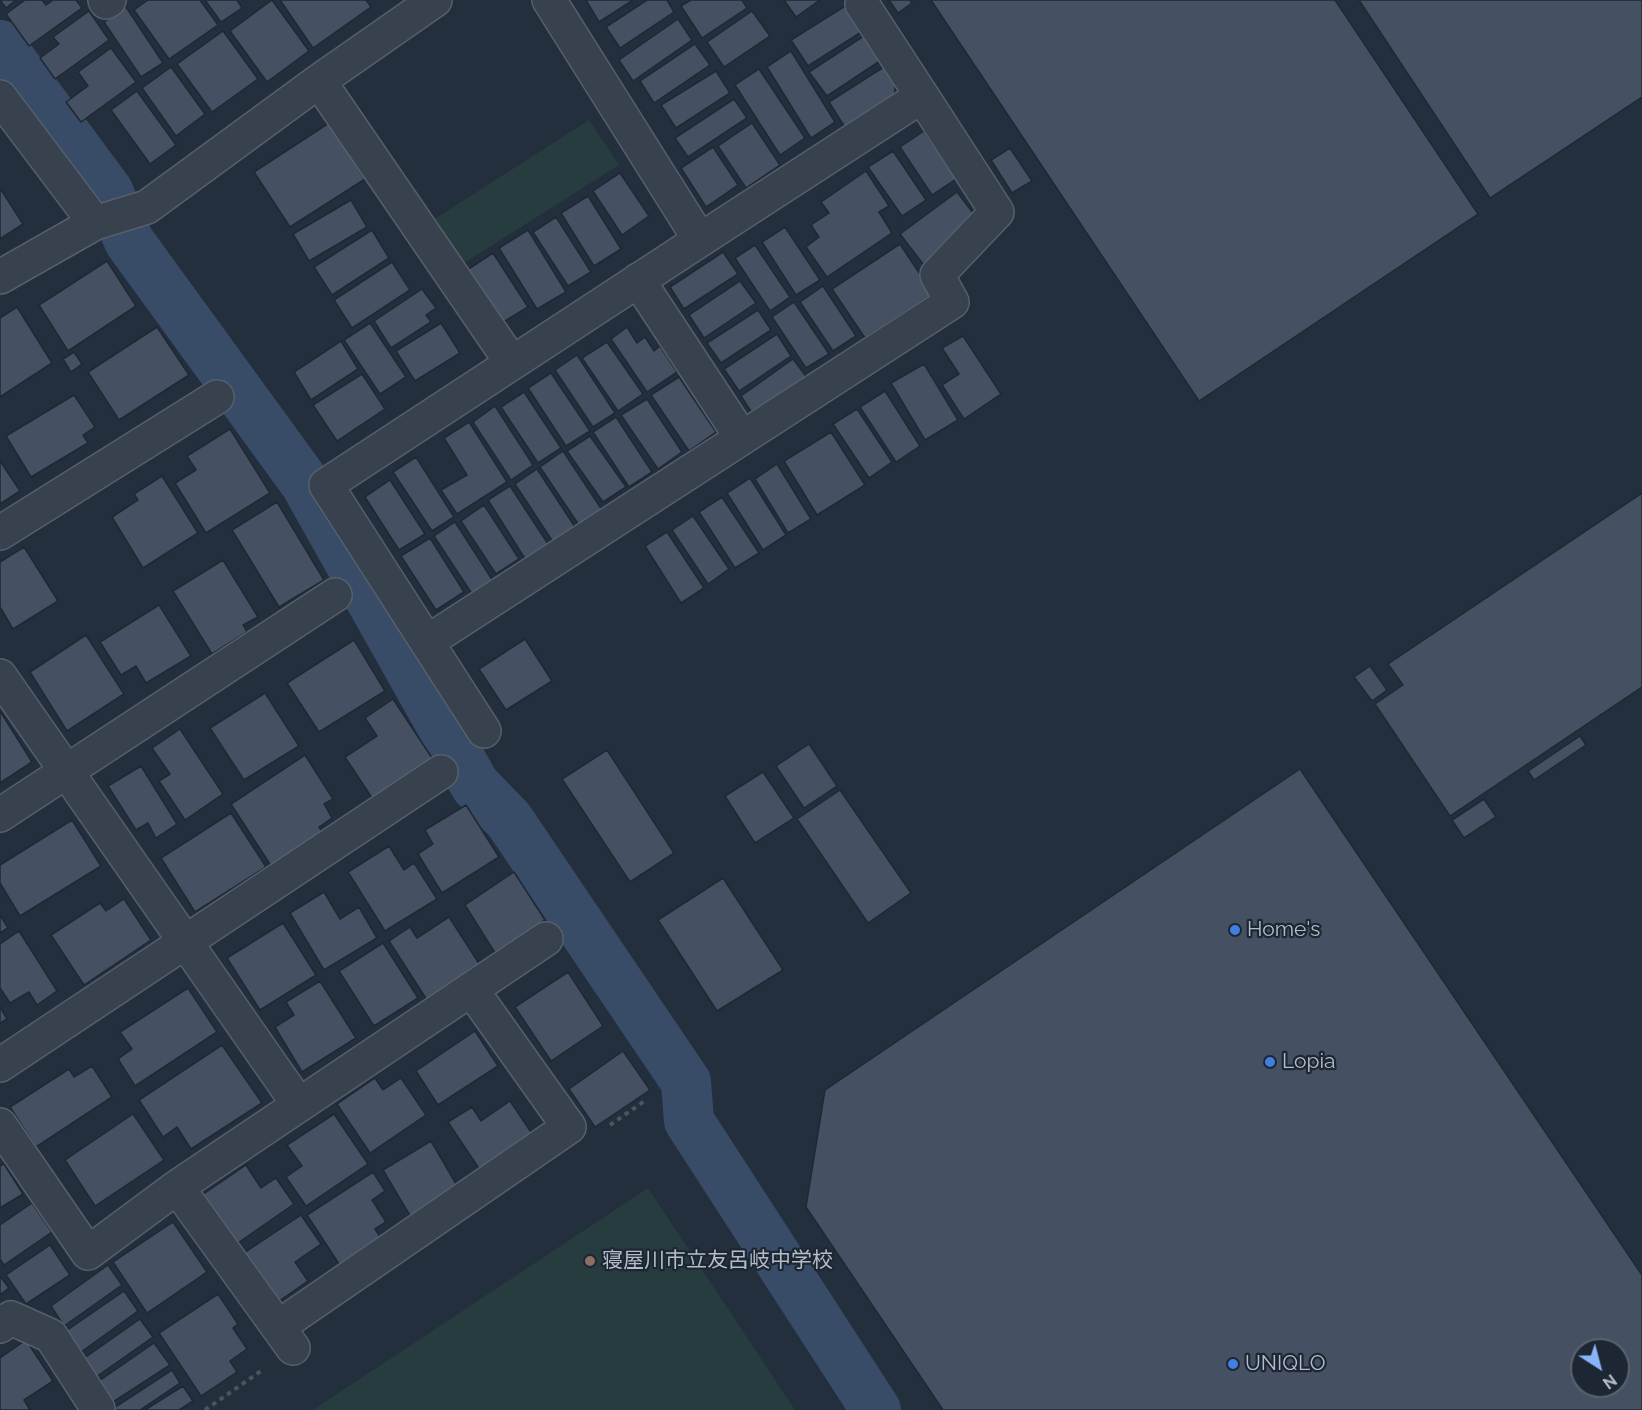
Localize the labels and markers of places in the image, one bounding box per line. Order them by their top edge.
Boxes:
place label: Home's [1247,917,1320,943]
marker: Home's [1228,923,1242,937]
place label: Lopia [1282,1049,1335,1075]
marker: Lopia [1263,1055,1277,1069]
place label: 寝屋川市立友呂岐中学校 [602,1248,833,1274]
marker: 寝屋川市立友呂岐中学校 [583,1254,597,1268]
place label: UNIQLO [1245,1351,1325,1377]
marker: UNIQLO [1226,1357,1240,1371]

